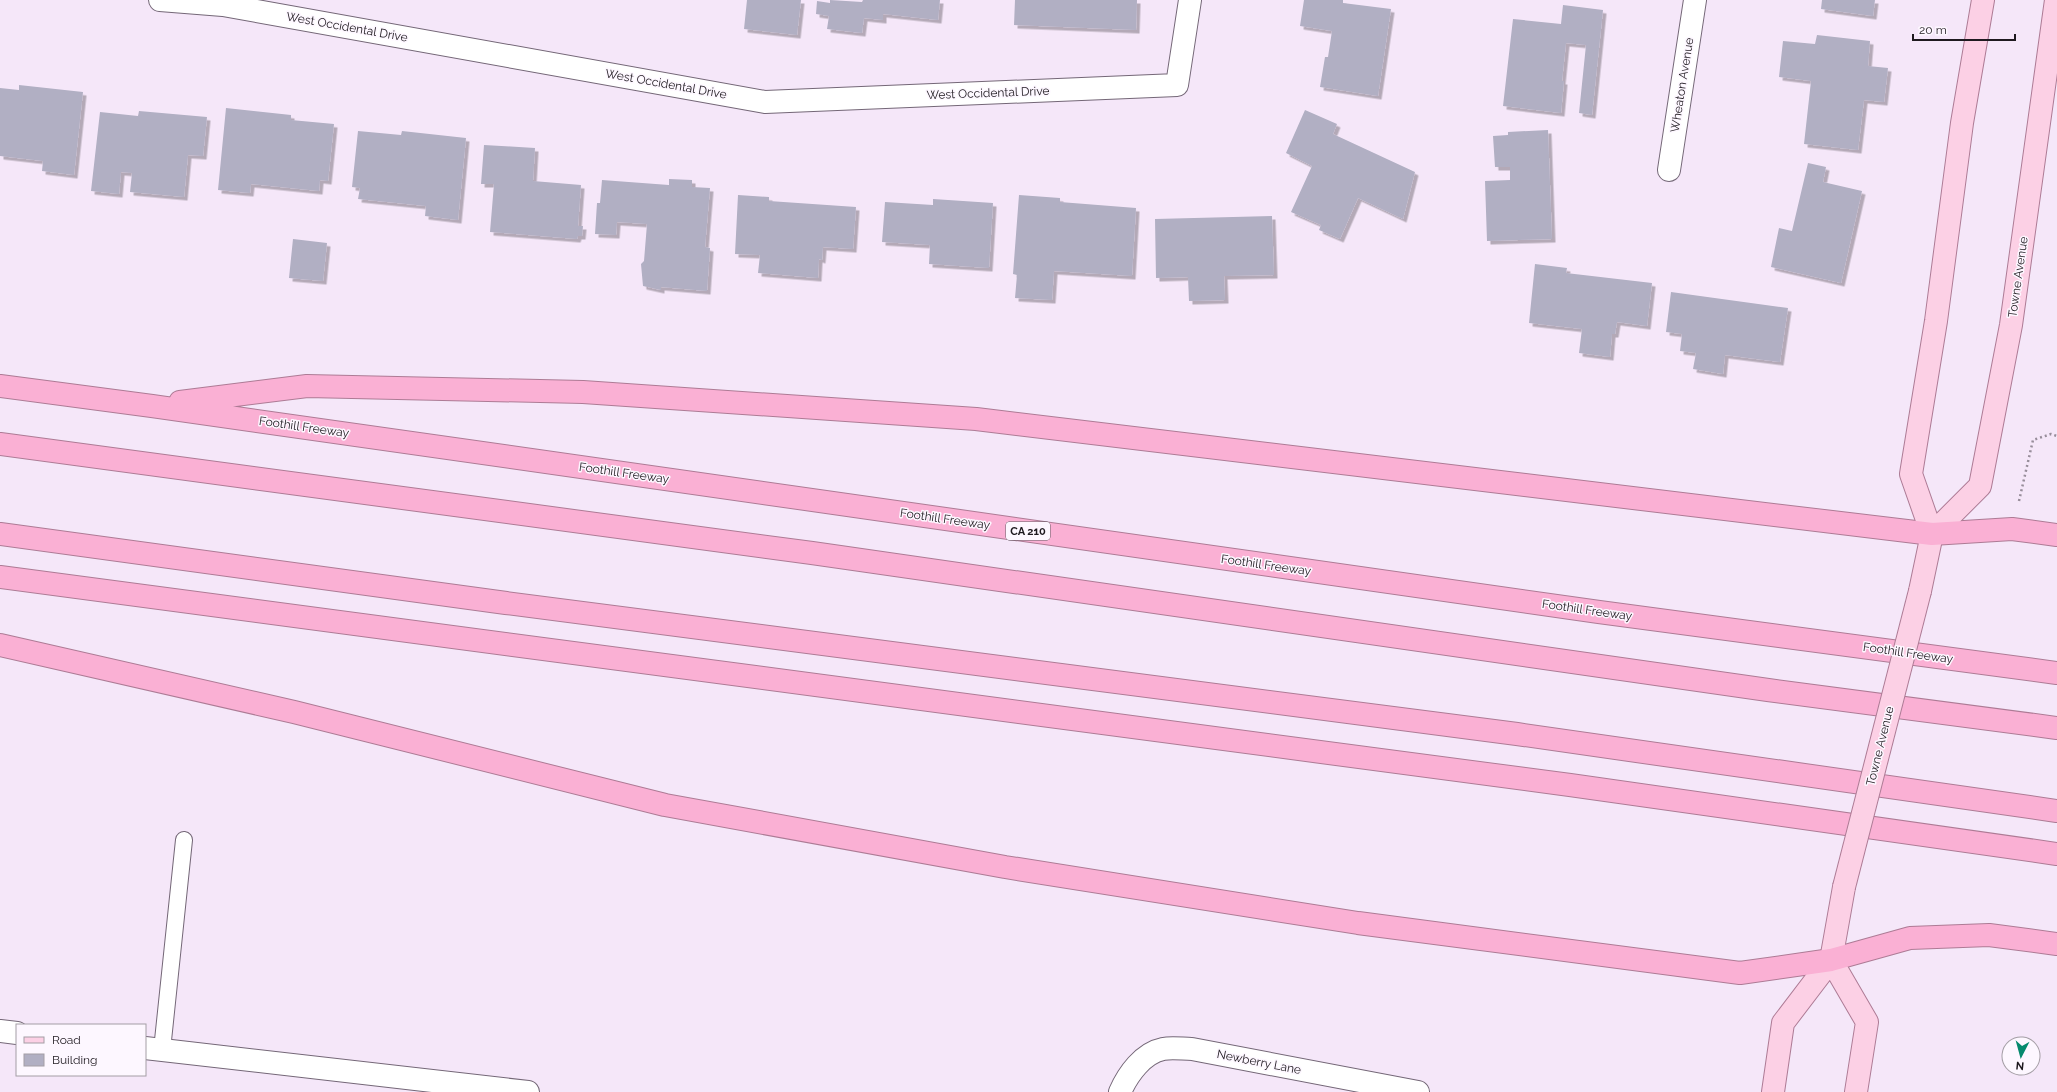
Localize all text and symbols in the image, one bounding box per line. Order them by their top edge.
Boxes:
street label: West Occidental Drive [285,9,409,45]
scale bar [1913,16,2015,42]
text: 20 m [1919,23,1947,37]
street label: Wheaton Avenue [1668,37,1696,133]
street label: West Occidental Drive [604,66,728,102]
street label: West Occidental Drive [926,84,1050,102]
street label: Towne Avenue [2005,236,2031,318]
street label: Foothill Freeway [258,414,350,440]
street label: Foothill Freeway [578,460,670,486]
street label: Foothill Freeway [899,506,991,532]
road number: CA 210 [1006,522,1050,540]
street label: Foothill Freeway [1220,552,1312,578]
street label: Foothill Freeway [1541,597,1633,623]
street label: Foothill Freeway [1862,640,1954,666]
street label: Towne Avenue [1863,705,1897,787]
legend [16,1024,146,1076]
text: Road [52,1033,81,1047]
north arrow [2001,1036,2041,1076]
street label: Newberry Lane [1216,1047,1302,1077]
text: Building [52,1053,98,1067]
text: N [2015,1059,2025,1072]

